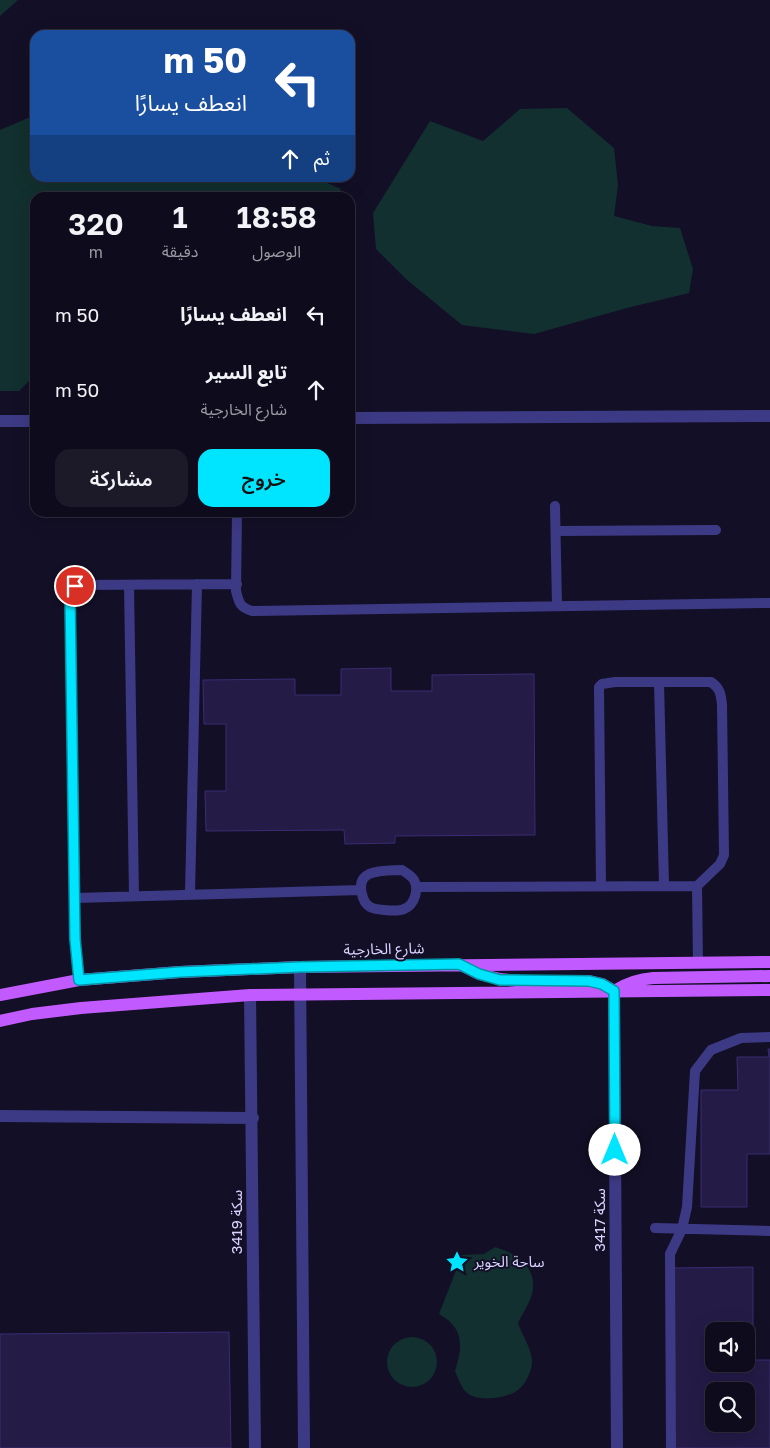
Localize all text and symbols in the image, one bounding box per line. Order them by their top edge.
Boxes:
text: 50 m [163,39,247,81]
icon: left [265,50,330,115]
text: انعطف يسارًا [135,89,247,116]
icon: ahead [276,145,304,173]
text: ثم [314,146,330,169]
text: 1 [173,199,188,235]
text: 18:58 [237,199,317,235]
text: 320 [68,206,124,242]
text: دقيقة [162,241,198,261]
text: الوصول [252,241,301,261]
text: m [89,242,103,262]
icon: left [302,301,330,329]
text: انعطف يسارًا [180,302,287,325]
text: 50 m [55,303,99,326]
text: تابع السير [206,360,287,383]
icon: ahead [302,376,330,404]
text: 50 m [55,378,99,401]
text: شارع الخارجية [201,399,287,419]
button: مشاركة [55,449,188,507]
button: خروج [198,449,330,507]
pin [54,565,96,607]
icon: arrive [61,572,89,600]
street label: شارع الخارجية [343,938,425,962]
position arrow [588,1123,640,1175]
street label: سكة 3417 [590,1188,608,1252]
street label: سكة 3419 [227,1189,245,1254]
place icon: ساحة الخوير [444,1249,470,1275]
place label: ساحة الخوير [473,1252,545,1271]
map controls [705,1322,755,1432]
button: sound [705,1322,755,1372]
button: search [705,1382,755,1432]

